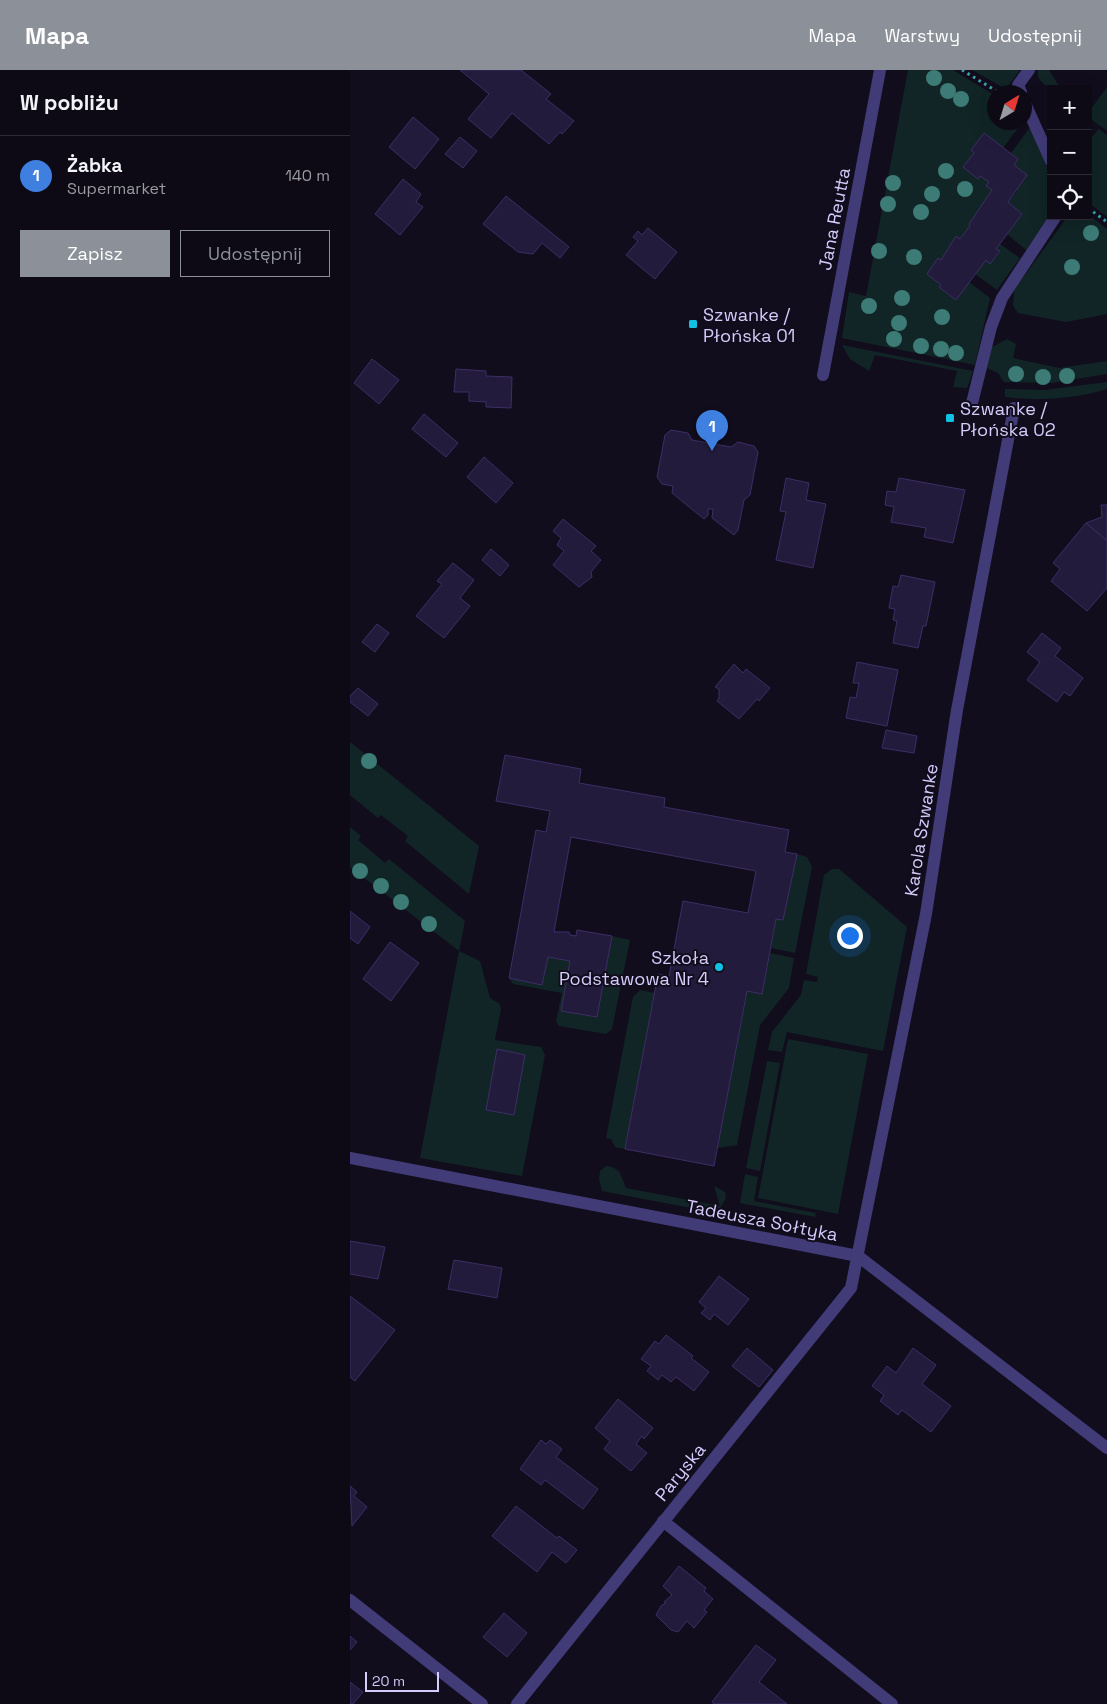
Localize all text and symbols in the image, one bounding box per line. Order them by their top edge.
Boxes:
text: Mapa [25,20,89,51]
text: Mapa [809,24,856,47]
text: Warstwy [884,24,960,47]
text: Udostępnij [988,24,1082,47]
north arrow [987,85,1032,130]
map controls [1047,85,1092,220]
button: + [1047,85,1092,130]
text: W pobliżu [20,89,119,116]
button: − [1047,130,1092,175]
text: Żabka [67,153,123,178]
text: 1 [32,165,40,186]
text: 140 m [285,165,330,186]
street label: Jana Reutta [813,166,855,272]
button: locate [1047,175,1092,220]
text: Supermarket [67,178,166,199]
button: Zapisz [20,230,170,277]
button: Udostępnij [180,230,330,277]
place label: Szwanke / Płońska 01 [703,303,795,347]
marker: Szwanke / Płońska 01 [687,318,699,330]
place label: Szwanke / Płońska 02 [960,397,1056,441]
pin: 1 [696,410,728,451]
marker: Szwanke / Płońska 02 [944,412,956,424]
street label: Karola Szwanke [899,762,943,898]
your location [837,923,863,949]
place label: Szkoła Podstawowa Nr 4 [559,946,709,990]
marker: Szkoła Podstawowa Nr 4 [713,961,725,973]
street label: Tadeusza Sołtyka [684,1194,840,1246]
street label: Paryska [650,1438,710,1506]
scale bar [365,1669,439,1692]
text: 20 m [372,1672,405,1690]

